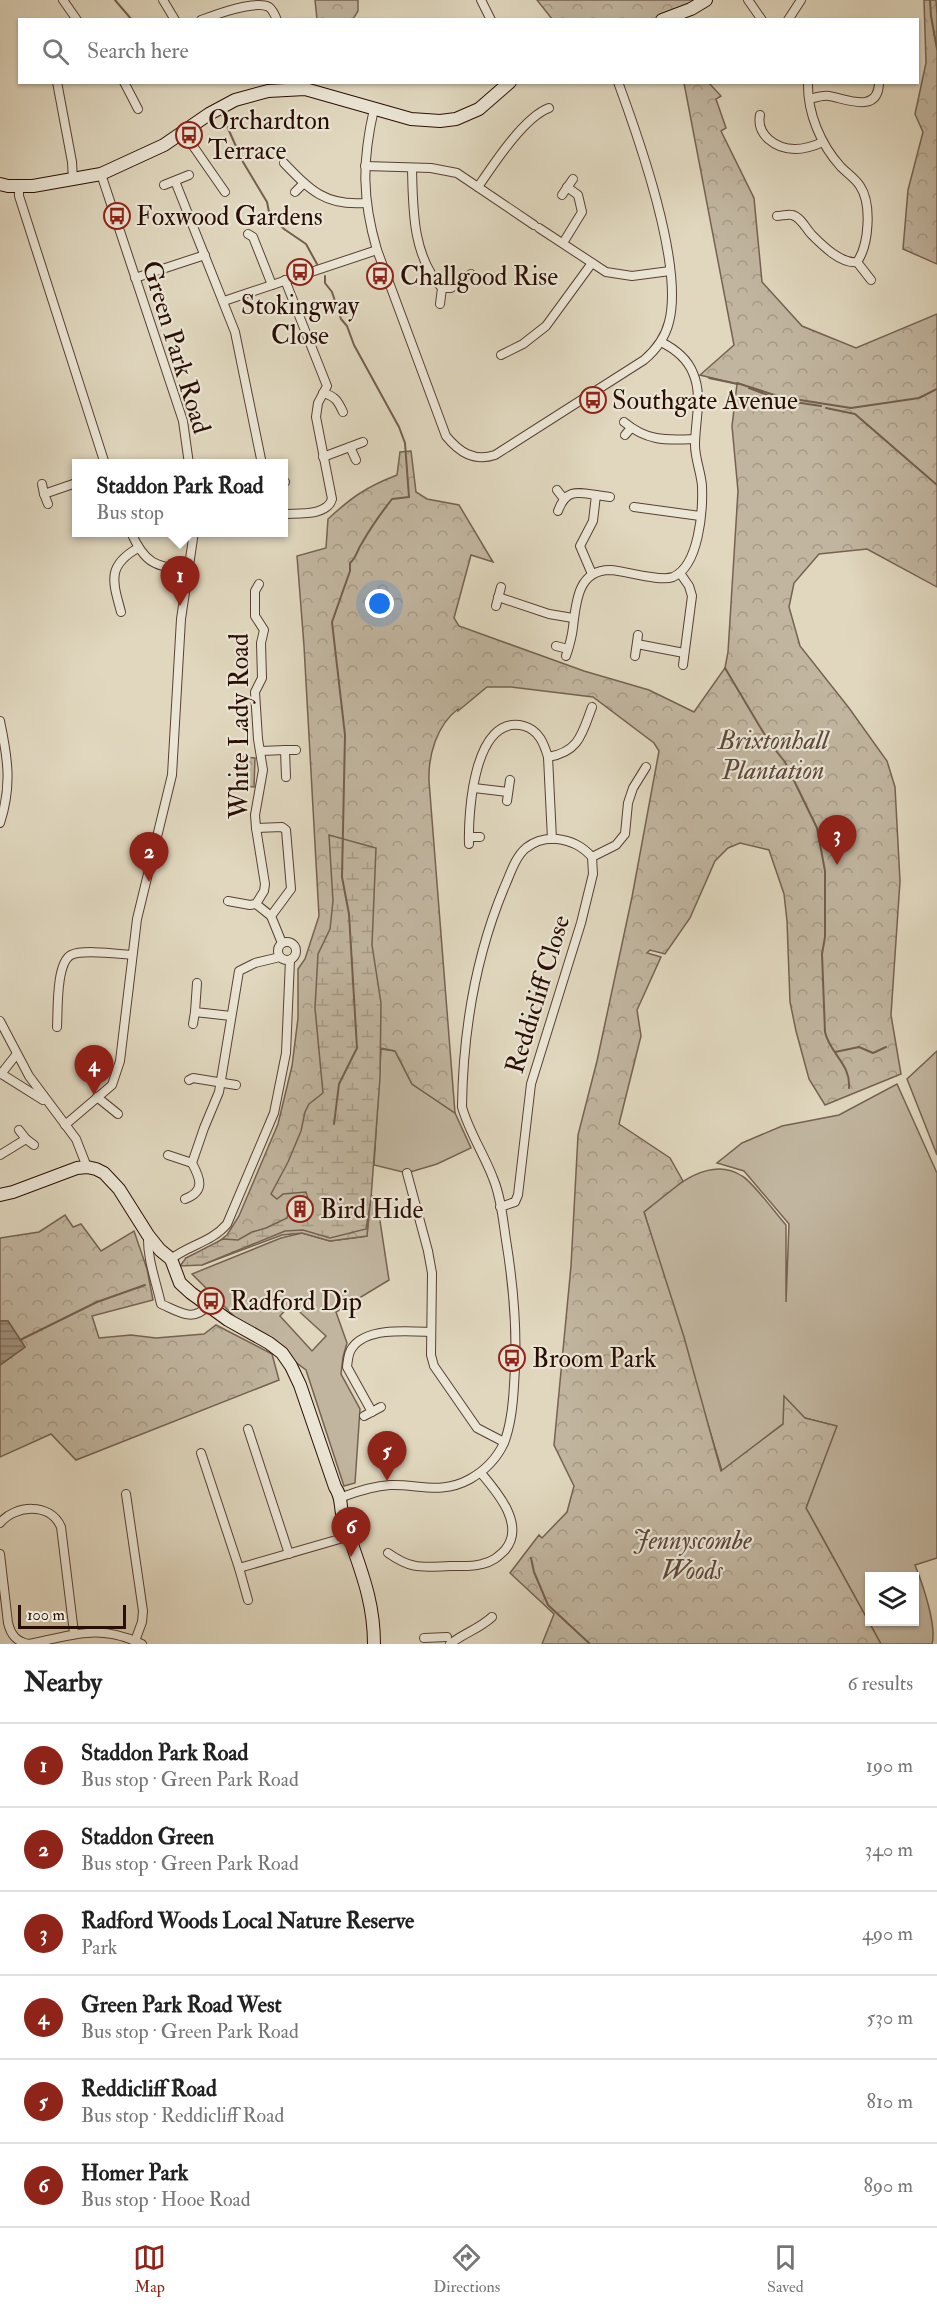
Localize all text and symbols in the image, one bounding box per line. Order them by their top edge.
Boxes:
search box [18,18,919,84]
icon: search [39,35,72,68]
text: Search here [87,37,189,65]
place label: Orchardton Terrace [208,105,330,167]
bus stop icon: Orchardton Terrace [174,120,204,150]
bus stop icon: Foxwood Gardens [102,201,132,231]
place label: Foxwood Gardens [136,201,323,233]
street label: Green Park Road [135,257,218,438]
bus stop icon: Stokingway Close [285,257,315,287]
bus stop icon: Challgood Rise [365,261,395,291]
place label: Challgood Rise [400,261,558,293]
place label: Stokingway Close [241,290,360,352]
bus stop icon: Southgate Avenue [578,385,608,415]
place label: Southgate Avenue [612,385,798,417]
popup [72,459,288,537]
text: Staddon Park Road [96,472,264,500]
text: Bus stop [96,500,164,525]
pin: 1 [160,556,200,606]
your location [365,589,394,618]
street label: White Lady Road [224,633,256,820]
park label: Brixtonhall Plantation [716,725,830,787]
pin: 3 [818,816,856,865]
pin: 2 [130,832,168,882]
street label: Reddicliff Close [499,911,577,1077]
pin: 4 [74,1046,113,1095]
building icon: Bird Hide [285,1194,315,1224]
place label: Bird Hide [320,1194,424,1226]
bus stop icon: Radford Dip [196,1286,226,1316]
place label: Radford Dip [230,1286,362,1319]
bus stop icon: Broom Park [497,1343,527,1373]
place label: Broom Park [532,1343,657,1375]
pin: 5 [368,1432,406,1481]
pin: 6 [332,1508,370,1557]
park label: Jennyscombe Woods [632,1525,752,1587]
map controls [865,1572,919,1626]
button: layers [865,1572,919,1626]
scale bar [18,1602,126,1630]
text: 100 m [27,1605,65,1625]
text: Nearby [24,1667,102,1699]
text: 6 results [847,1671,913,1696]
text: Staddon Park Road [81,1739,248,1767]
text: 1 [40,1753,47,1778]
text: 190 m [866,1753,913,1778]
text: Bus stop · Green Park Road [81,1767,299,1792]
text: Staddon Green [81,1823,214,1851]
text: 2 [38,1837,49,1862]
text: 340 m [865,1837,913,1862]
text: Bus stop · Green Park Road [81,1851,299,1876]
text: Radford Woods Local Nature Reserve [81,1907,414,1935]
text: 3 [40,1921,47,1946]
text: 490 m [862,1921,913,1946]
text: Park [81,1935,117,1960]
text: Green Park Road West [81,1991,282,2019]
text: 4 [38,2005,49,2030]
text: 530 m [867,2005,913,2030]
text: Bus stop · Green Park Road [81,2019,299,2044]
text: Reddicliff Road [81,2075,217,2103]
text: 5 [39,2089,48,2114]
text: 810 m [867,2089,913,2114]
text: Bus stop · Reddicliff Road [81,2103,284,2128]
text: Homer Park [81,2159,188,2187]
text: 6 [38,2173,49,2198]
text: 890 m [863,2173,913,2198]
text: Bus stop · Hooe Road [81,2187,251,2212]
tab: Map [133,2241,166,2297]
tab: Directions [433,2241,500,2297]
tab: Saved [767,2241,804,2297]

